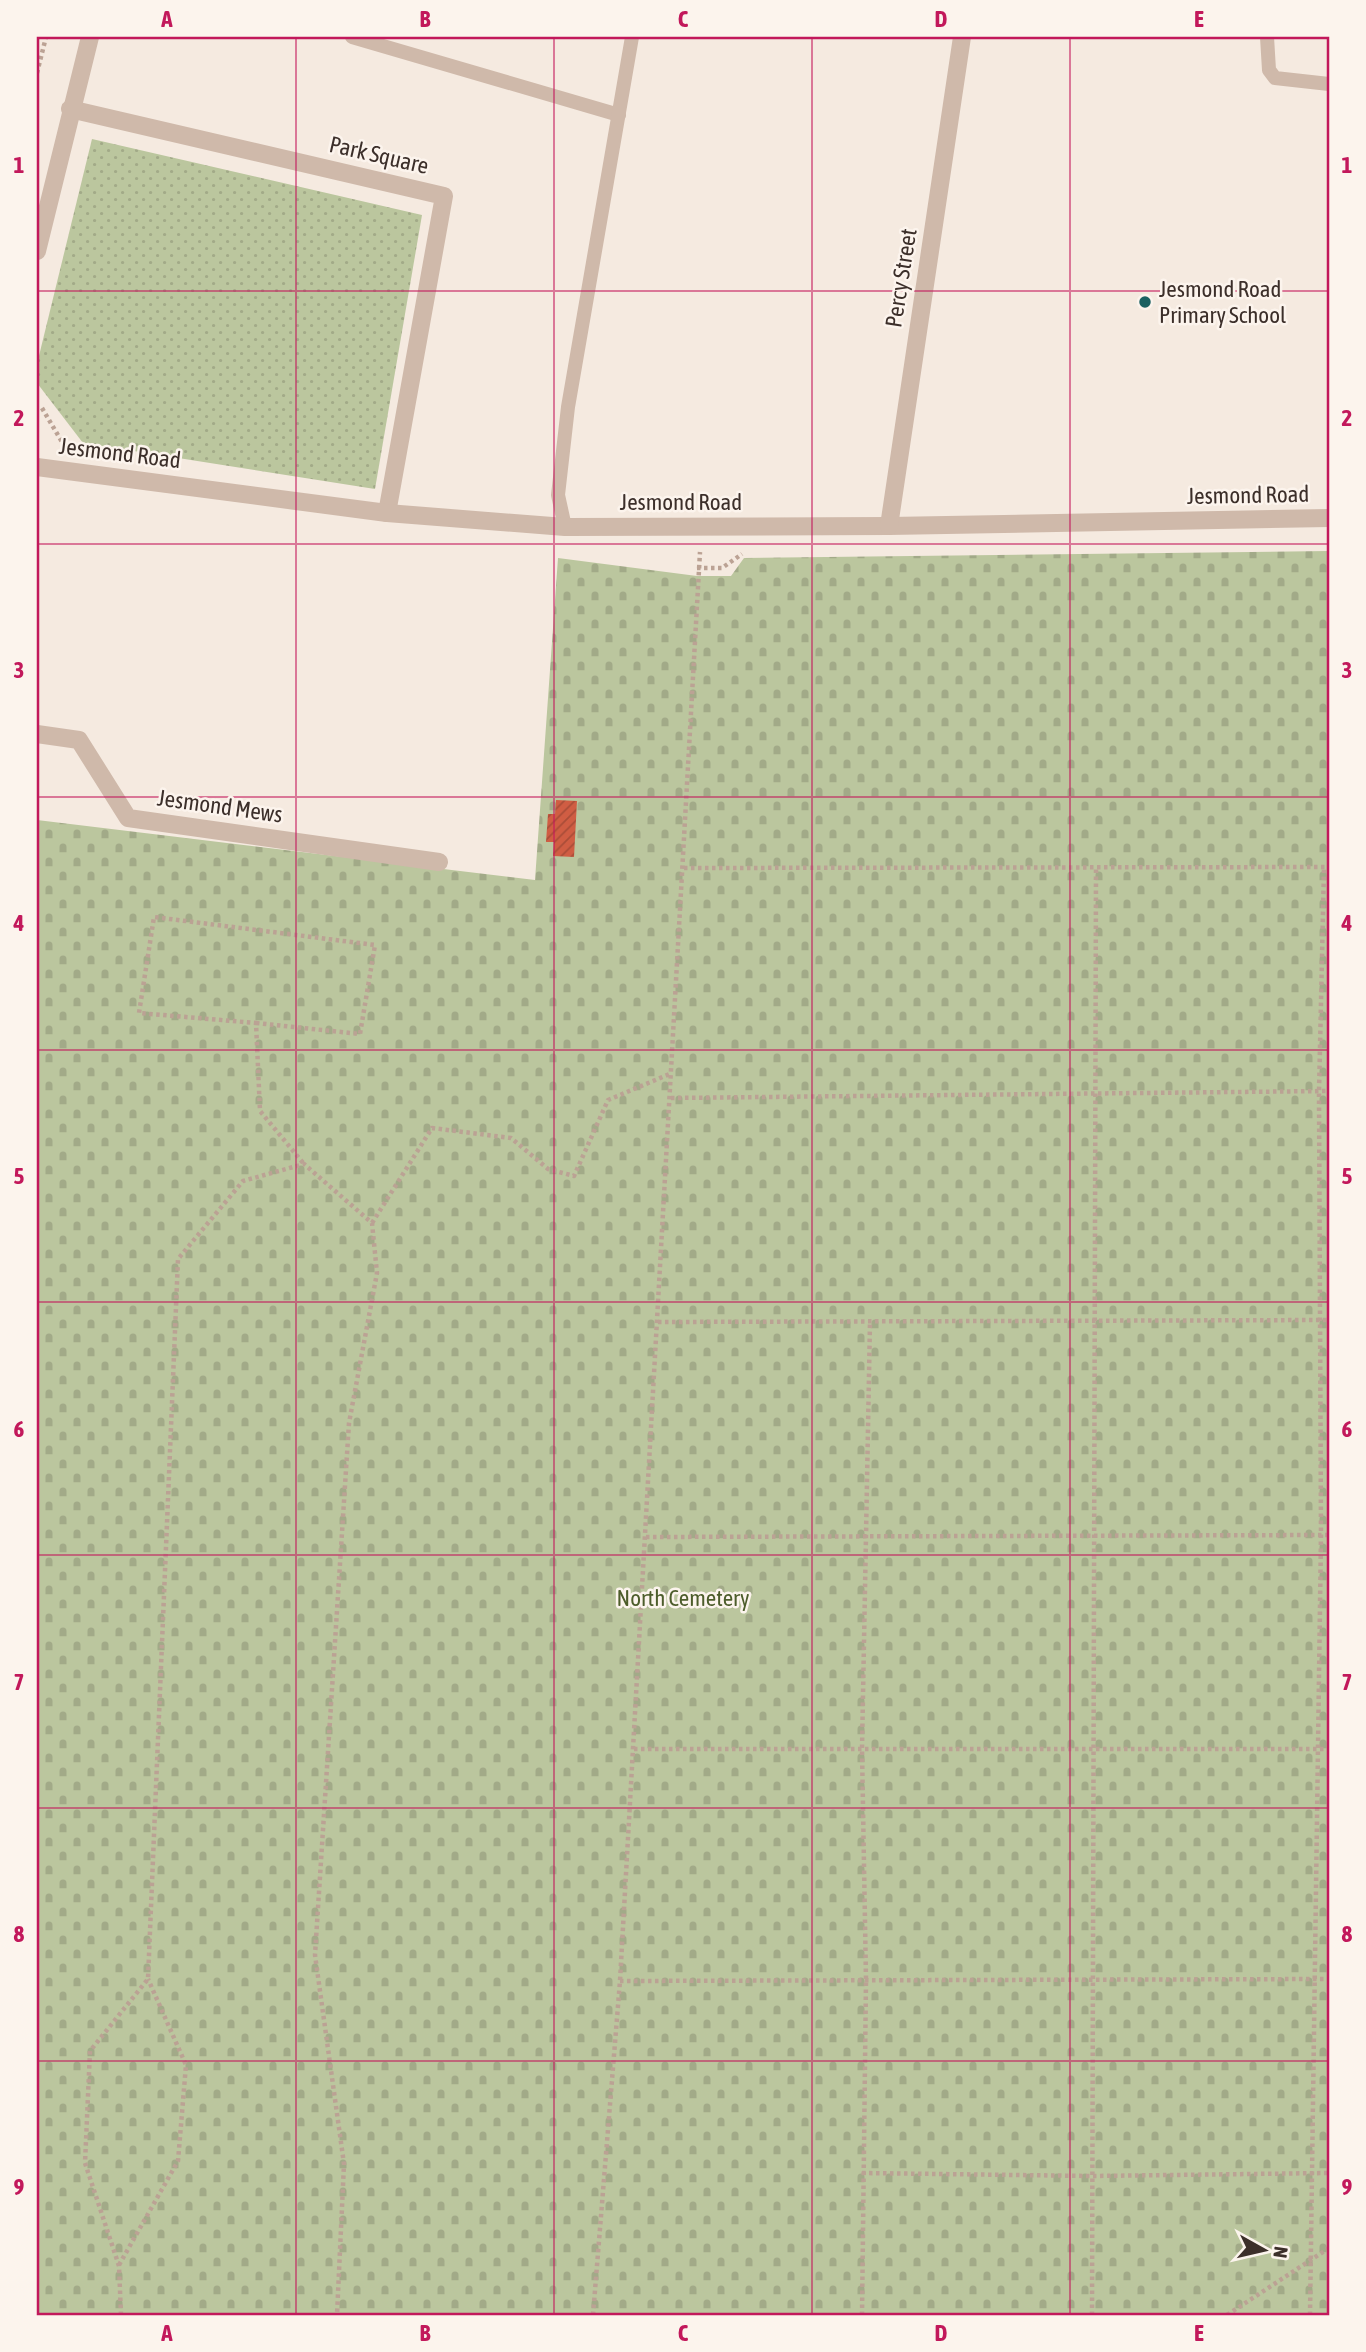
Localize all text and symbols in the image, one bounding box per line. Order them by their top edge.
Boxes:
text: A [160,6,173,32]
text: B [420,6,431,32]
text: C [678,6,689,32]
text: D [935,6,948,32]
text: E [1194,6,1204,32]
street label: Park Square [327,131,431,179]
text: 1 [14,152,25,178]
text: 1 [1342,152,1353,178]
street label: Percy Street [880,227,922,329]
place label: Jesmond Road Primary School [1159,276,1286,328]
marker: Jesmond Road Primary School [1137,294,1153,310]
text: 2 [14,405,24,431]
text: 2 [1342,405,1352,431]
street label: Jesmond Road [58,433,182,473]
street label: Jesmond Road [1187,481,1309,509]
street label: Jesmond Road [620,489,742,515]
text: 3 [14,657,24,683]
text: 3 [1342,657,1352,683]
street label: Jesmond Mews [156,784,284,828]
text: 4 [13,910,25,936]
text: 4 [1341,910,1353,936]
text: 5 [14,1163,25,1189]
text: 5 [1342,1163,1353,1189]
text: 6 [14,1416,25,1442]
text: 6 [1342,1416,1353,1442]
park label: North Cemetery [617,1585,749,1611]
text: 7 [14,1669,24,1695]
text: 7 [1342,1669,1352,1695]
text: 8 [14,1921,25,1947]
text: 8 [1342,1921,1353,1947]
text: 9 [14,2174,25,2200]
text: 9 [1342,2174,1353,2200]
north arrow [1230,2216,1300,2286]
text: N [1269,2245,1293,2259]
text: A [160,2320,173,2346]
text: B [420,2320,431,2346]
text: C [678,2320,689,2346]
text: D [935,2320,948,2346]
text: E [1194,2320,1204,2346]

